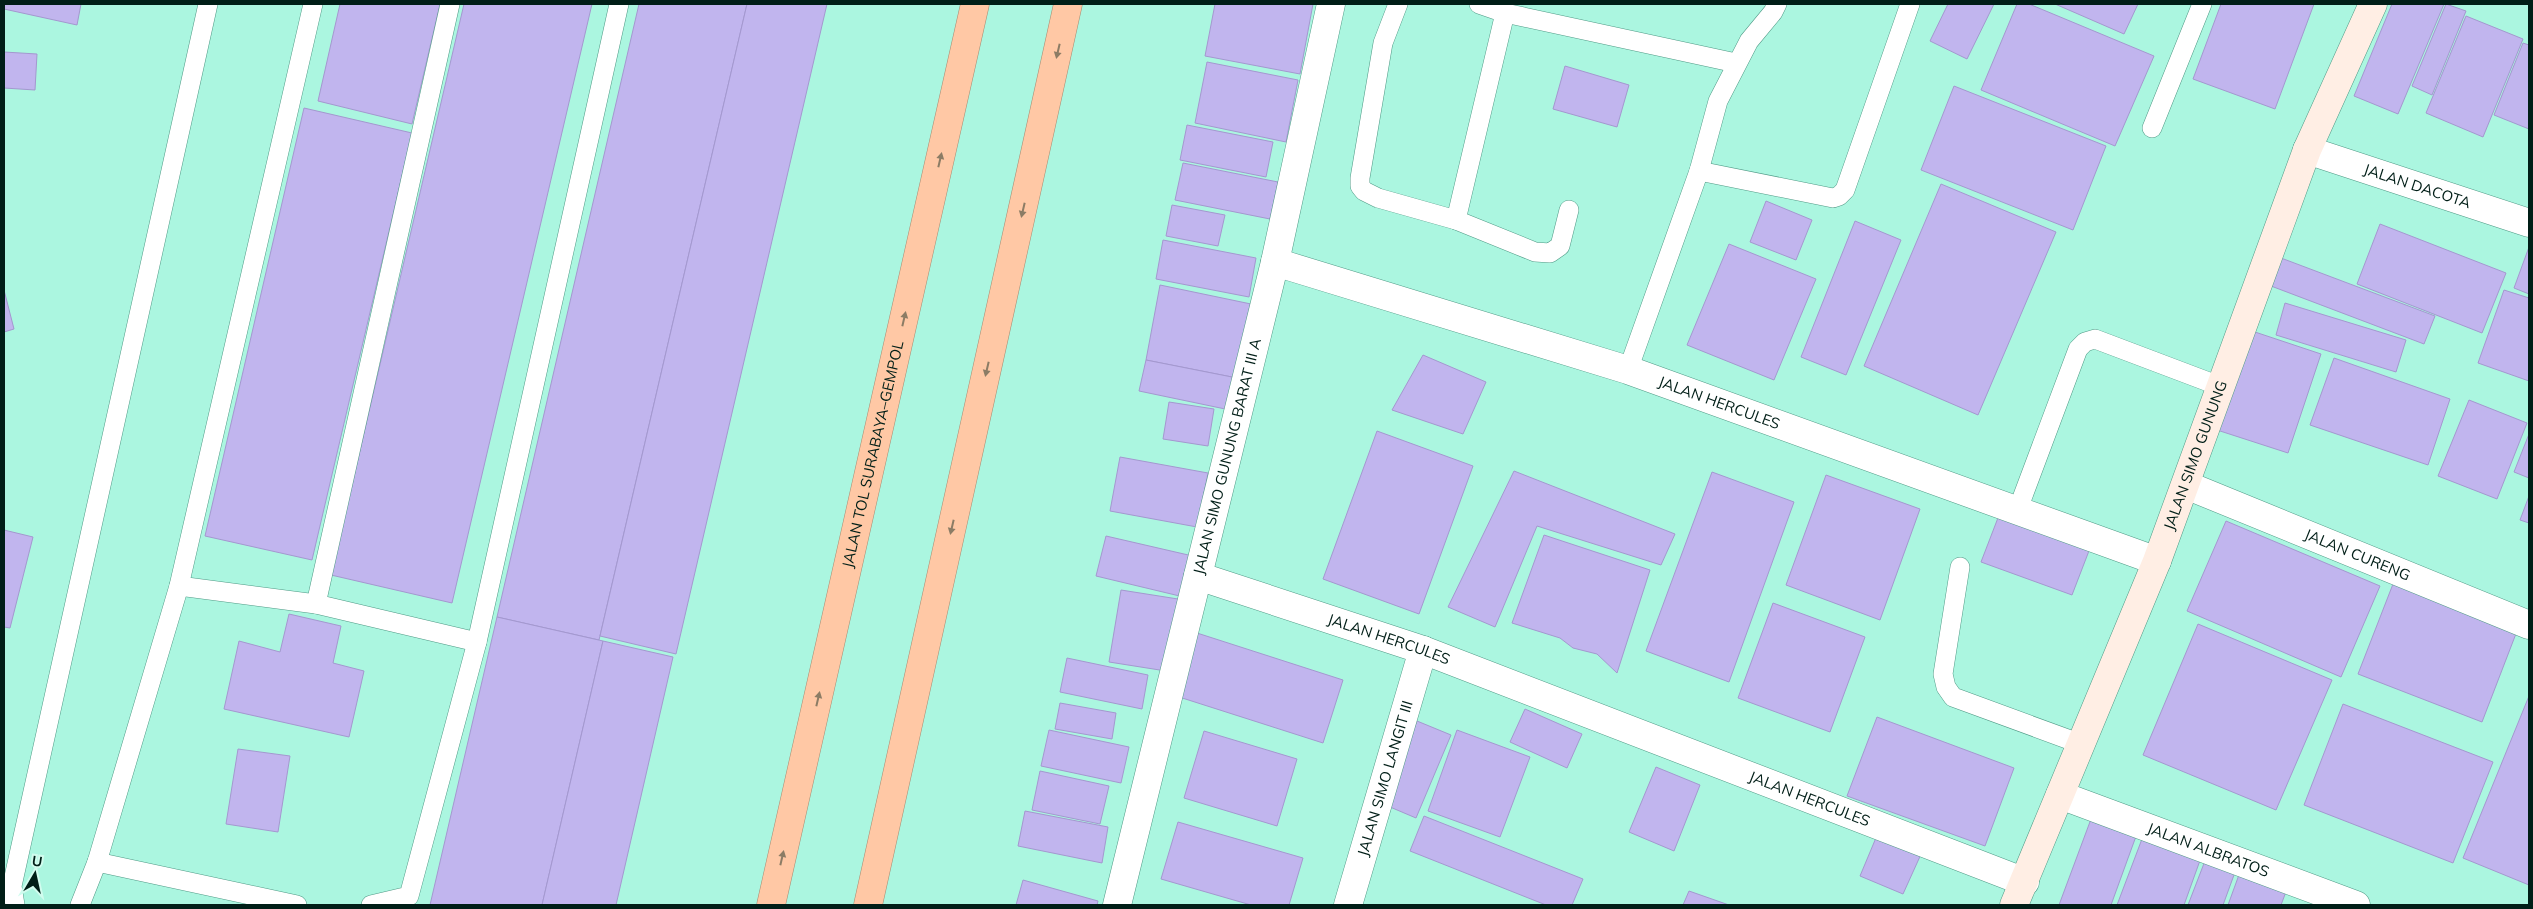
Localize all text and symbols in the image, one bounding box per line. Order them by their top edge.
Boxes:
one-way arrow [1054,44,1062,59]
one-way arrow [936,153,944,168]
street label: JALAN DACOTA [2361,159,2473,212]
one-way arrow [1018,202,1026,218]
one-way arrow [900,311,908,326]
street label: JALAN SIMO GUNUNG BARAT III A [1189,336,1265,576]
street label: JALAN TOL SURABAYA–GEMPOL [838,339,907,570]
one-way arrow [983,361,991,376]
street label: JALAN HERCULES [1656,372,1783,433]
street label: JALAN SIMO GUNUNG [2159,378,2231,533]
one-way arrow [948,520,956,535]
street label: JALAN CURENG [2302,524,2413,585]
street label: JALAN HERCULES [1325,609,1453,669]
one-way arrow [814,692,822,707]
street label: JALAN SIMO LANGIT III [1353,698,1417,858]
street label: JALAN HERCULES [1746,767,1873,830]
street label: JALAN ALBRATOS [2145,818,2272,881]
north arrow [10,849,60,899]
one-way arrow [778,850,786,865]
text: U [31,851,44,871]

